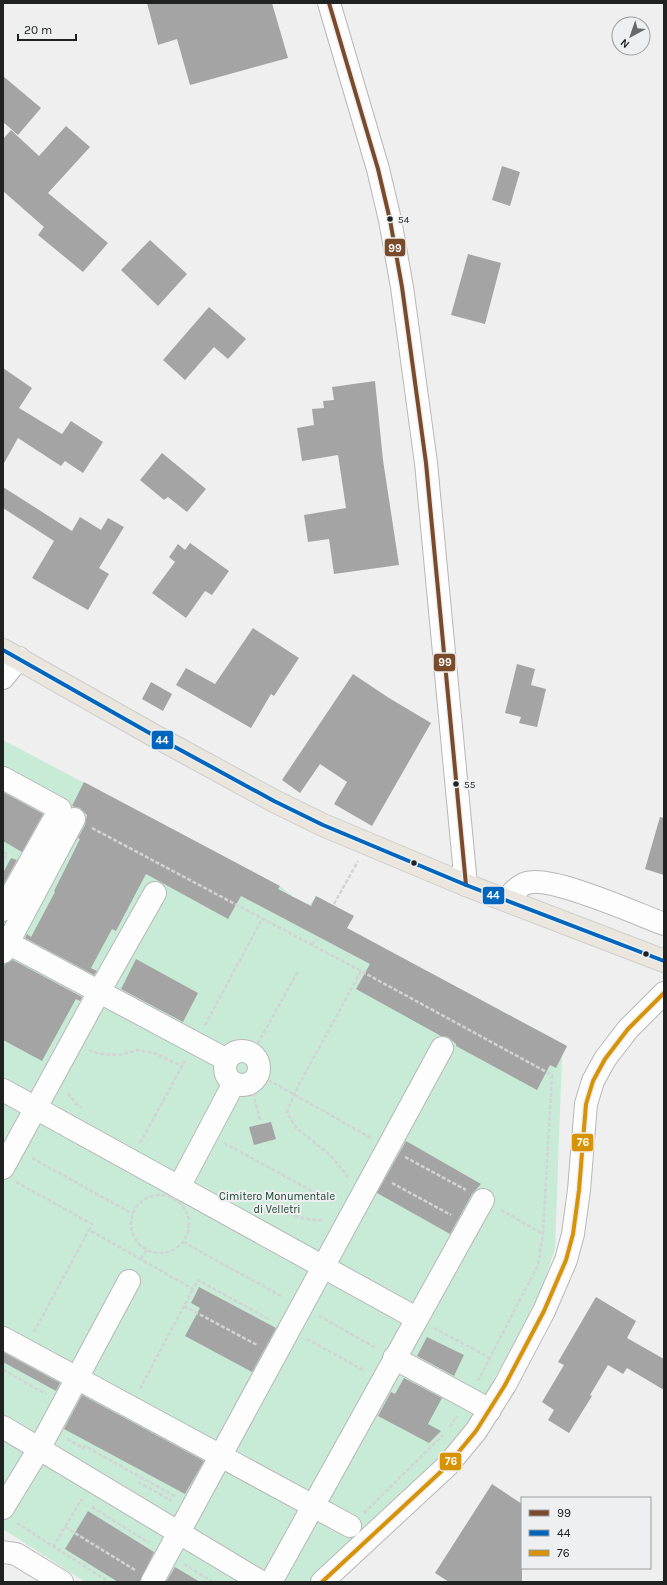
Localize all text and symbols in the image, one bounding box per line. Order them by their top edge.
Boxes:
scale bar [18,16,76,42]
north arrow [611,16,651,56]
text: 20 m [24,23,52,37]
text: N [618,36,632,51]
marker: 54 [385,214,395,224]
place label: 54 [398,214,410,226]
line badge: 99 [384,238,406,257]
text: 99 [388,242,402,255]
line badge: 99 [433,653,456,672]
text: 99 [438,656,452,669]
line badge: 44 [151,730,174,750]
text: 44 [155,734,169,747]
marker: 55 [451,779,461,789]
place label: 55 [464,779,476,791]
unlabelled marker [409,858,419,868]
line badge: 44 [482,886,505,905]
text: 44 [486,889,500,902]
unlabelled marker [641,949,651,959]
line badge: 76 [571,1133,594,1152]
text: 76 [577,1136,589,1149]
park label: Cimitero Monumentale di Velletri [219,1190,335,1216]
line badge: 76 [439,1452,462,1471]
text: 76 [445,1455,457,1468]
legend [521,1497,651,1569]
text: 99 [557,1506,571,1520]
text: 44 [557,1526,571,1540]
text: 76 [557,1546,570,1560]

